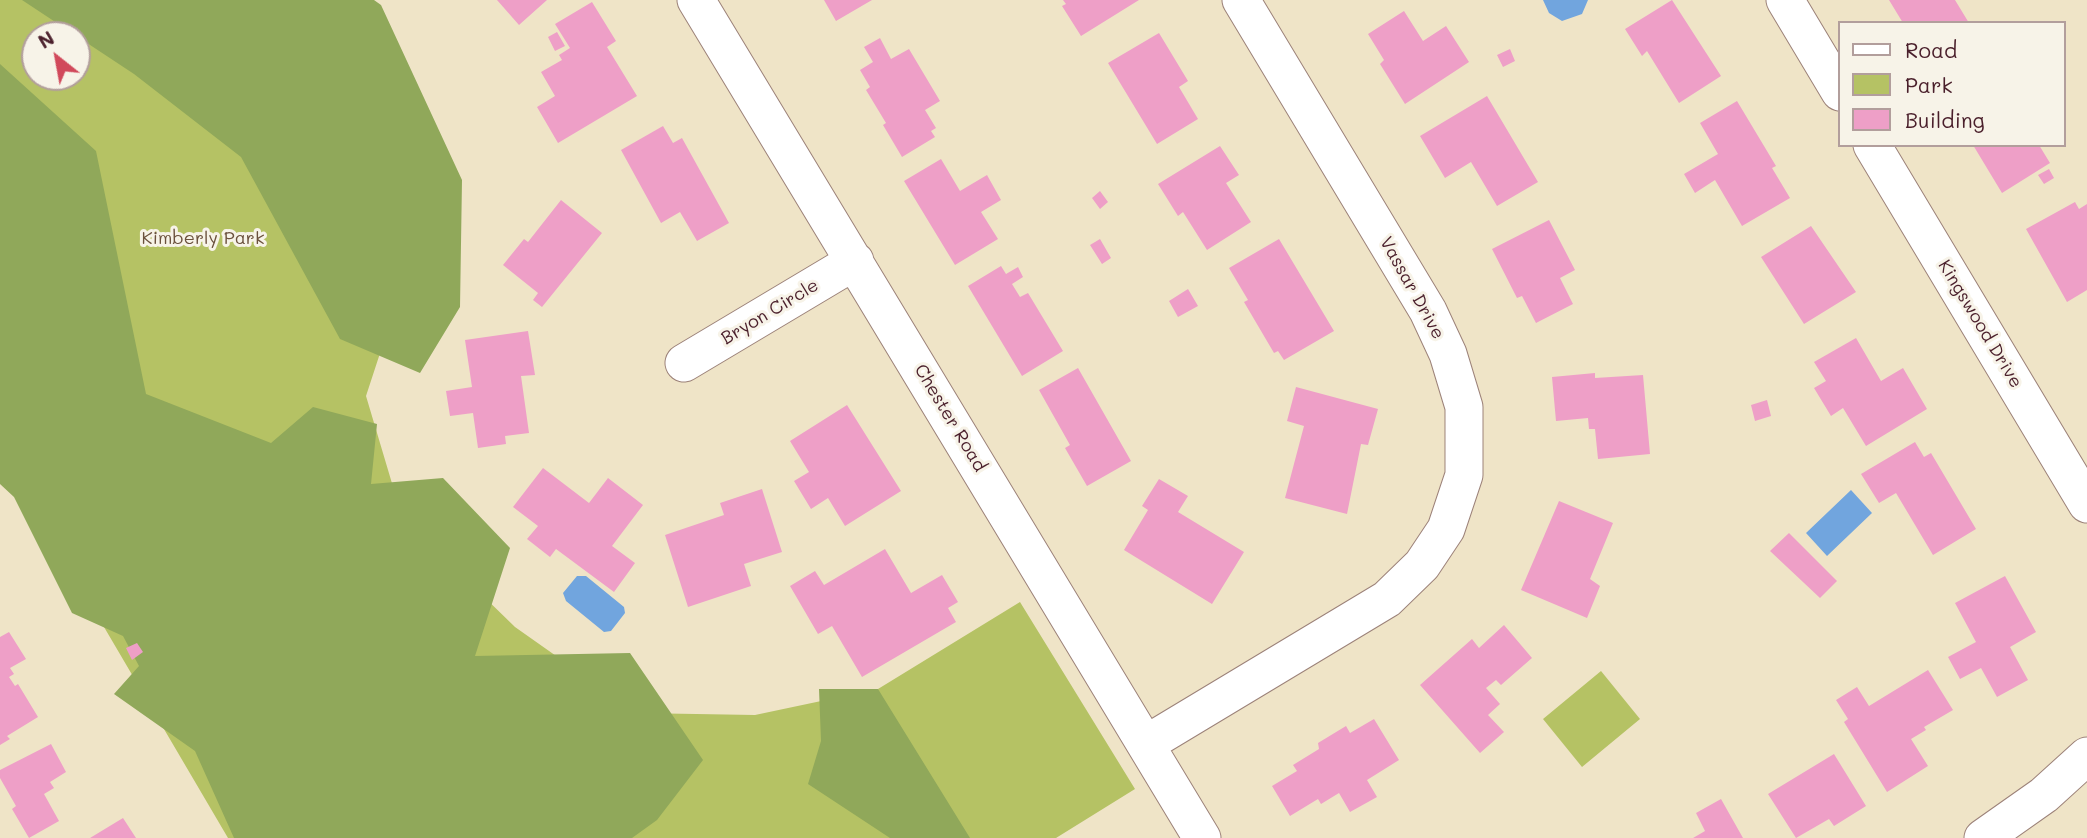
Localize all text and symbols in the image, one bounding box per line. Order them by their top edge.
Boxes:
north arrow [21,21,91,91]
legend [1839,21,2066,147]
text: N [33,25,59,54]
text: Road [1905,36,1957,63]
text: Park [1905,71,1953,98]
text: Building [1905,106,1985,133]
park label: Kimberly Park [142,227,264,249]
street label: Vassar Drive [1375,233,1449,343]
street label: Kingswood Drive [1933,256,2027,392]
street label: Bryon Circle [717,275,823,349]
street label: Chester Road [909,360,991,476]

